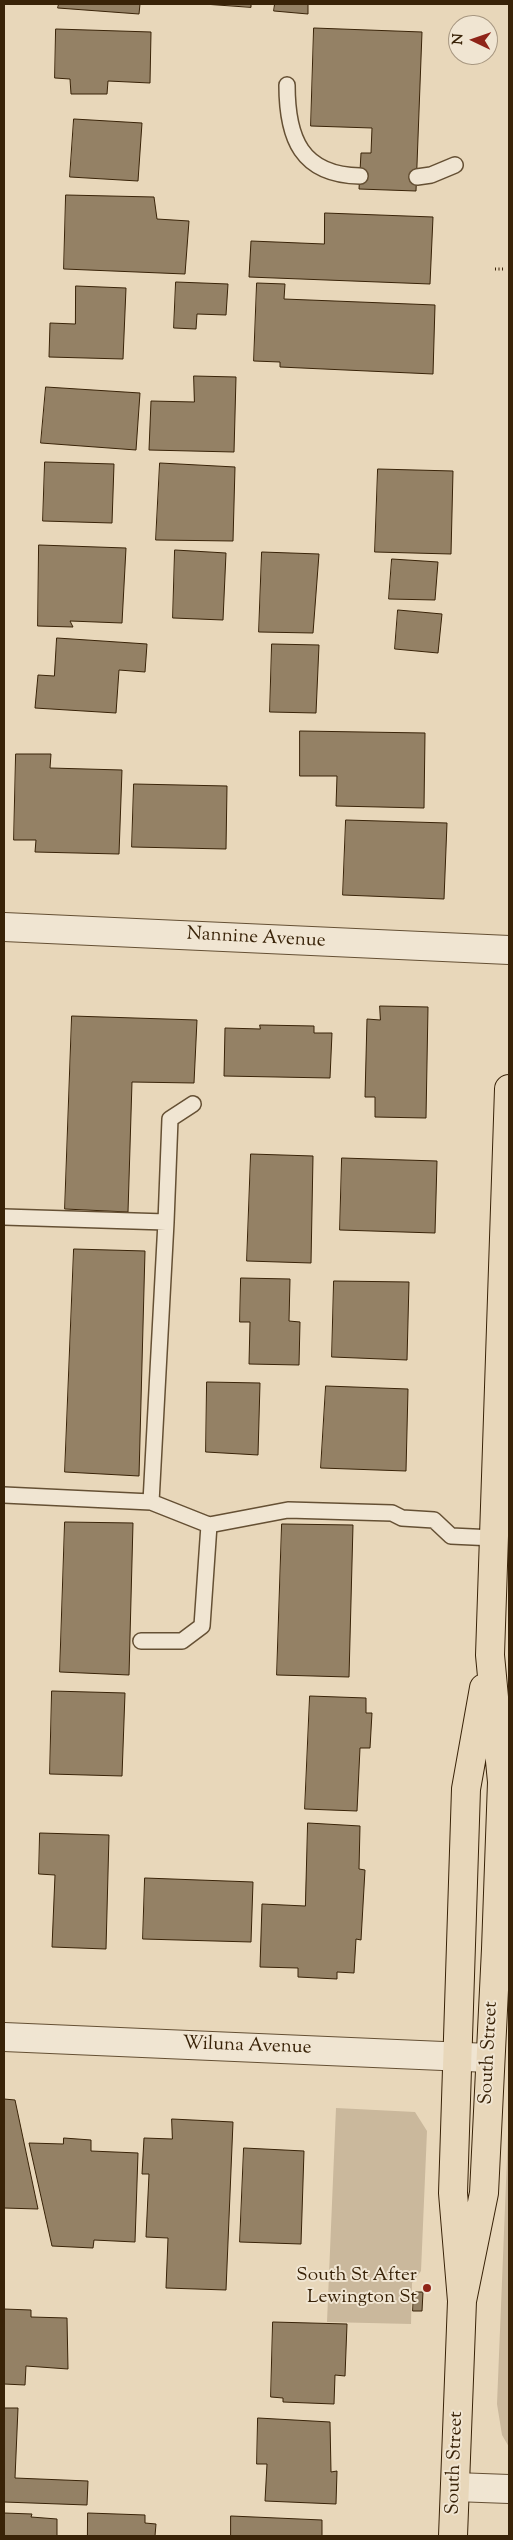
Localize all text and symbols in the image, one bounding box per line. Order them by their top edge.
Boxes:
north arrow [448,15,498,65]
text: N [449,33,469,45]
street label: Nannine Avenue [186,924,326,954]
street label: South Street [476,2001,504,2105]
street label: Wiluna Avenue [182,2033,312,2061]
place label: South St After Lewington St [296,2266,417,2310]
marker: South St After Lewington St [421,2282,433,2294]
street label: South Street [443,2411,469,2515]

